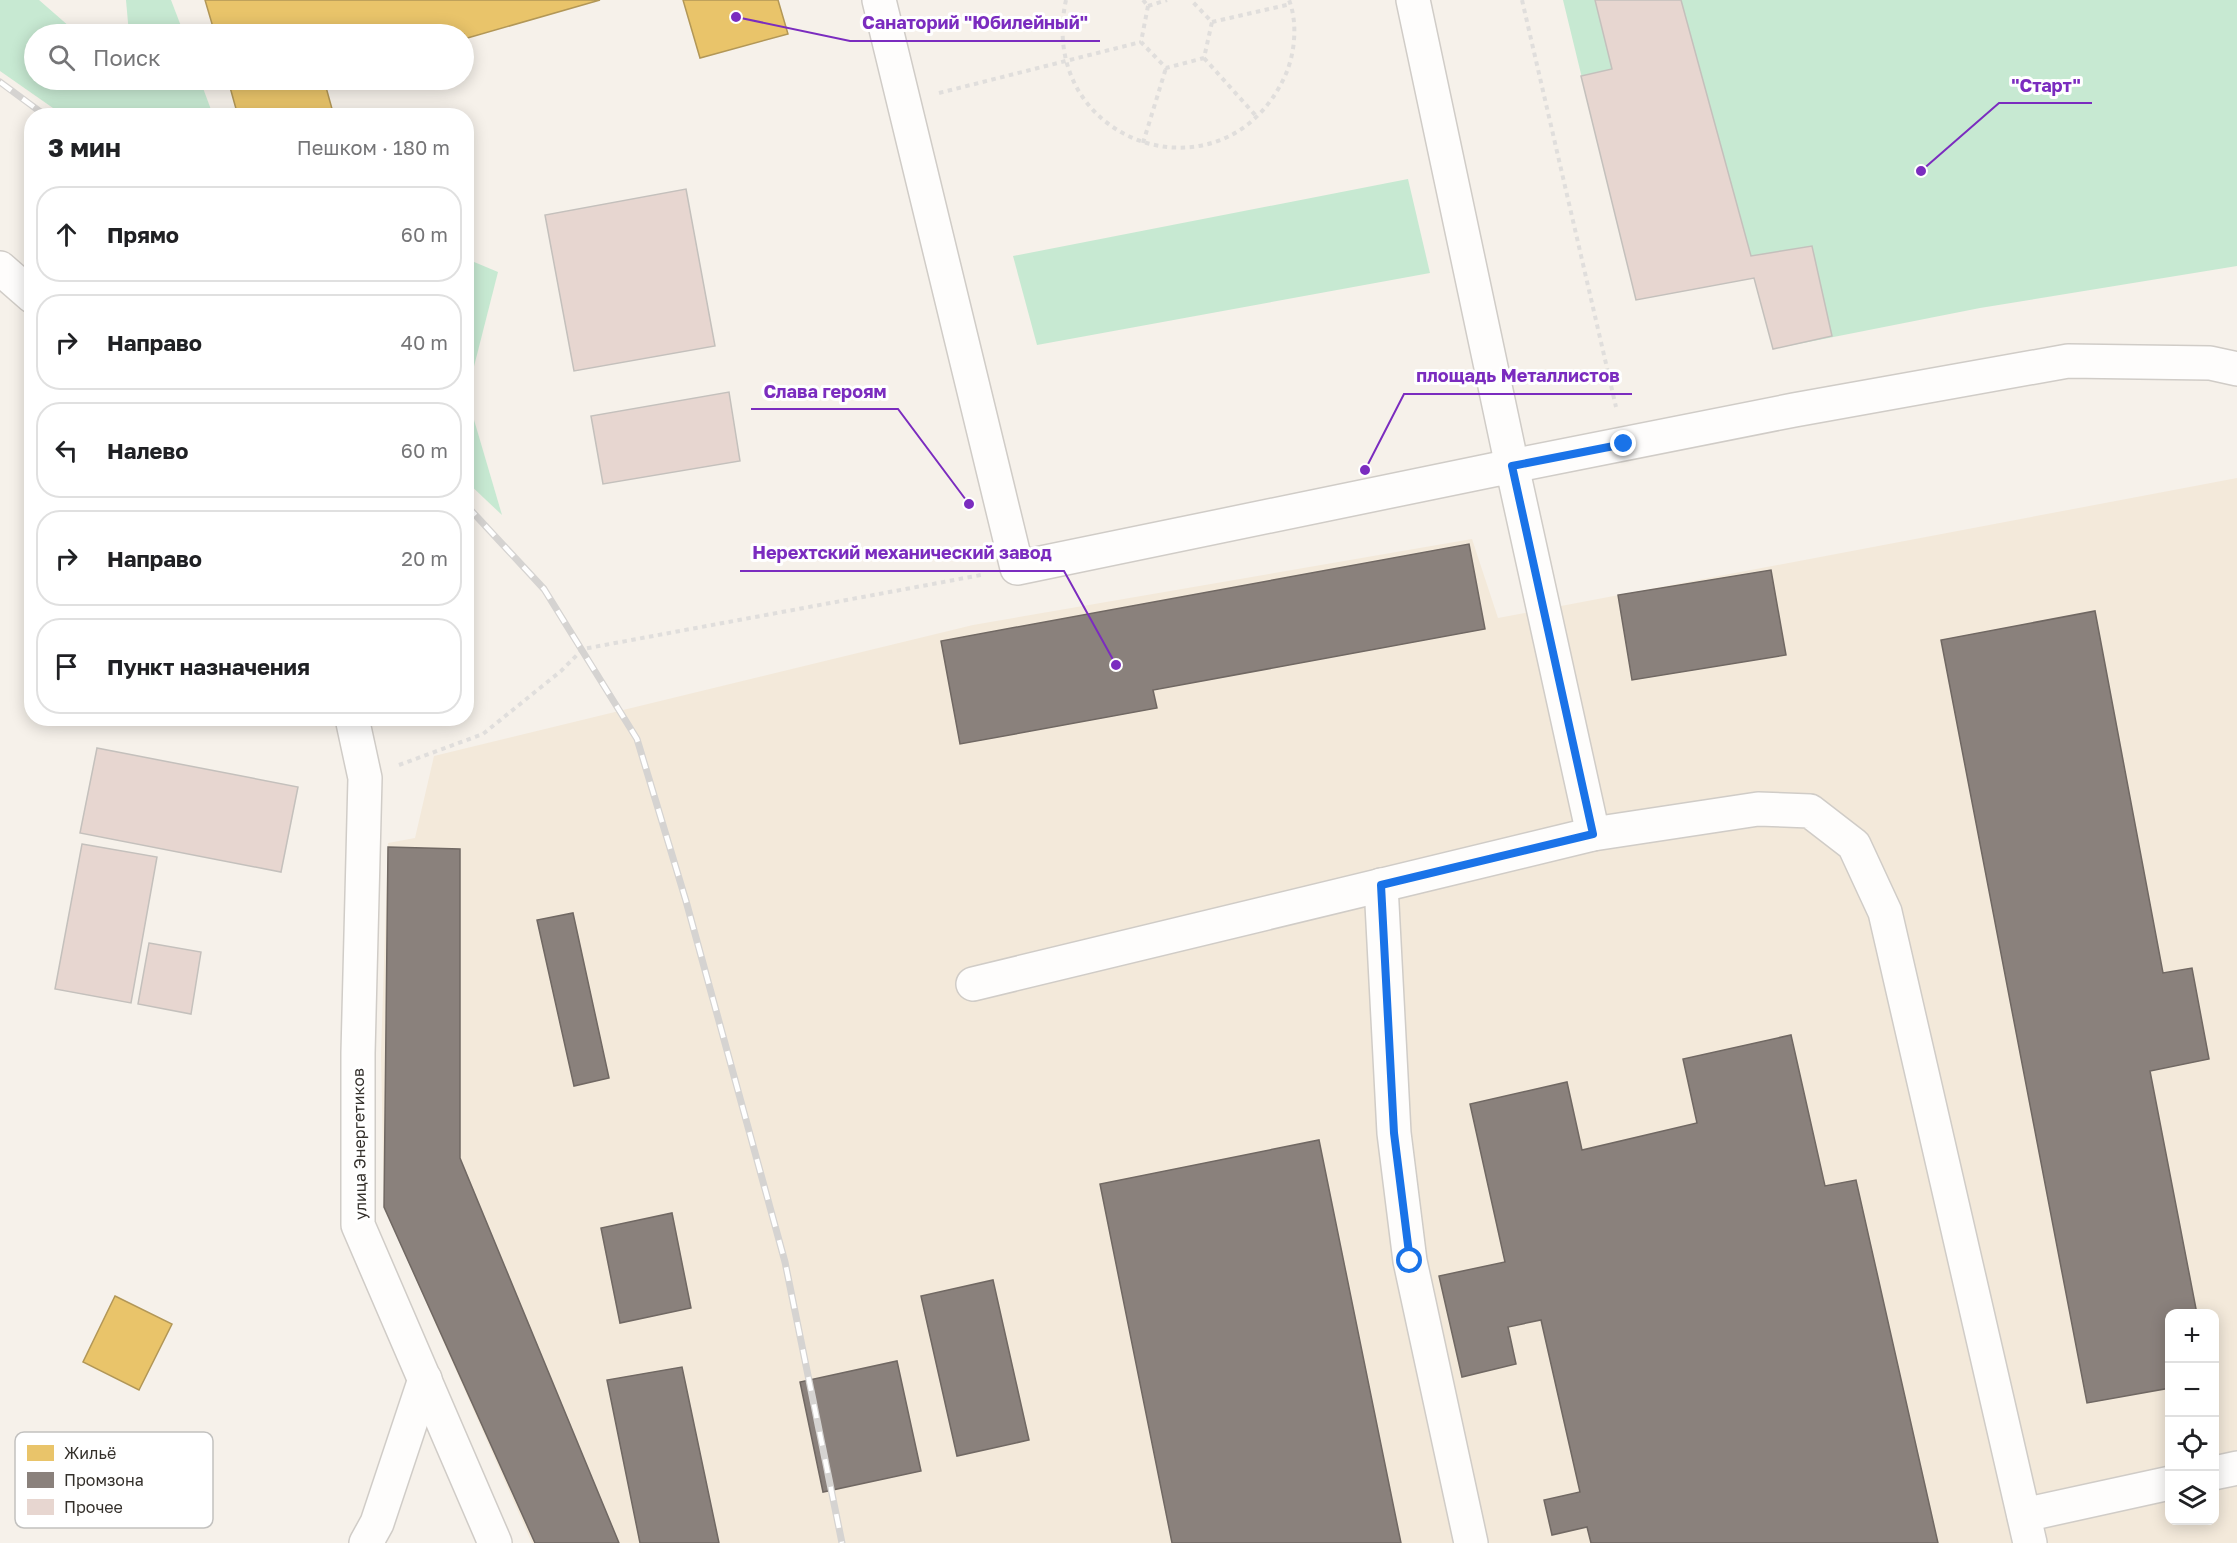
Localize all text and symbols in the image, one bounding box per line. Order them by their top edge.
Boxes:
callout: Санаторий "Юбилейный" [850,5,1100,41]
text: Санаторий "Юбилейный" [862,11,1088,33]
search box [24,24,474,90]
icon: search [45,41,78,74]
text: Поиск [93,44,161,71]
callout: "Старт" [1999,67,2092,103]
text: "Старт" [2011,74,2081,96]
text: 3 мин [48,132,121,163]
text: Пешком · 180 m [297,135,450,159]
icon: ahead [50,218,83,251]
text: Прямо [107,221,179,248]
text: 60 m [401,222,448,246]
icon: right [50,326,83,359]
text: Направо [107,329,202,356]
text: 40 m [401,330,448,354]
callout: площадь Металлистов [1404,358,1632,394]
text: площадь Металлистов [1416,364,1620,386]
callout: Слава героям [751,373,898,409]
text: Слава героям [764,380,887,402]
route end [1610,430,1636,456]
icon: left [50,434,83,467]
text: Налево [107,437,189,464]
text: 60 m [401,438,448,462]
callout: Нерехтский механический завод [740,535,1064,571]
text: Нерехтский механический завод [752,541,1052,563]
icon: right [50,542,83,575]
text: Направо [107,545,202,572]
text: 20 m [401,546,448,570]
icon: arrive [50,650,83,683]
text: Пункт назначения [107,653,310,680]
street label: улица Энергетиков [348,1068,370,1220]
route start [1396,1247,1422,1273]
map controls [2165,1309,2219,1525]
button: + [2165,1309,2219,1363]
button: − [2165,1363,2219,1417]
button: locate [2165,1417,2219,1471]
legend [15,1432,213,1528]
text: Жильё [64,1443,116,1463]
text: Промзона [64,1470,144,1490]
button: layers [2165,1471,2219,1525]
text: Прочее [64,1497,123,1517]

